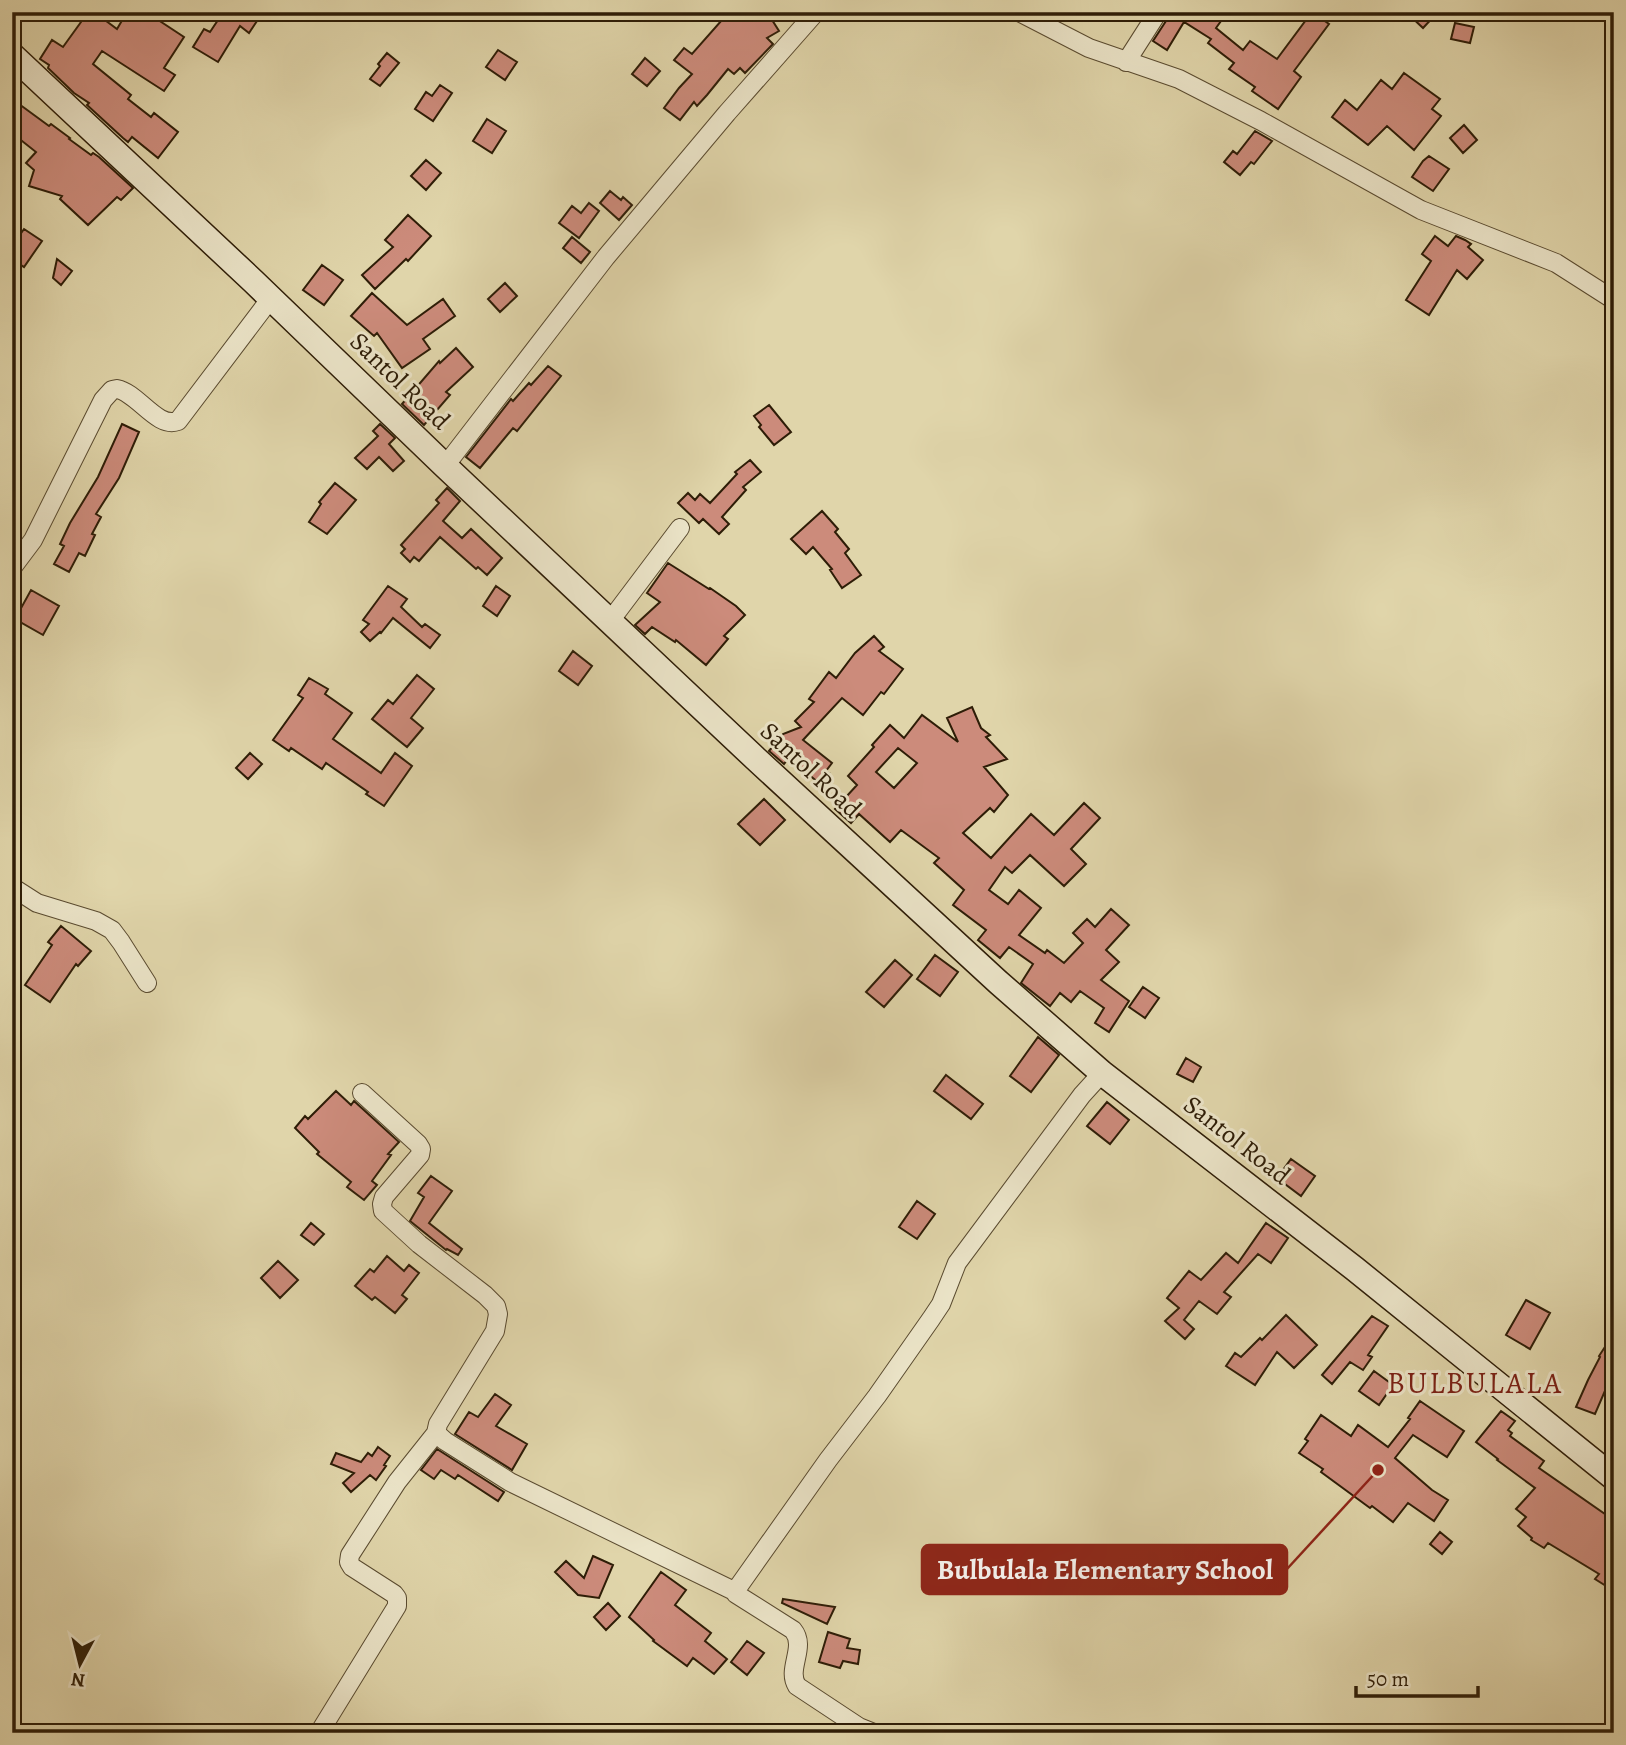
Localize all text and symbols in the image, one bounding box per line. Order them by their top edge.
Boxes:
street label: Santol Road [342,324,458,438]
street label: Santol Road [753,714,869,826]
street label: Santol Road [1176,1087,1298,1193]
district label: BULBULALA [1387,1363,1563,1403]
callout: Bulbulala Elementary School [922,1545,1287,1594]
text: Bulbulala Elementary School [937,1551,1274,1589]
north arrow [46,1630,116,1700]
scale bar [1356,1654,1479,1698]
text: 50 m [1367,1665,1409,1693]
text: N [69,1666,87,1694]

